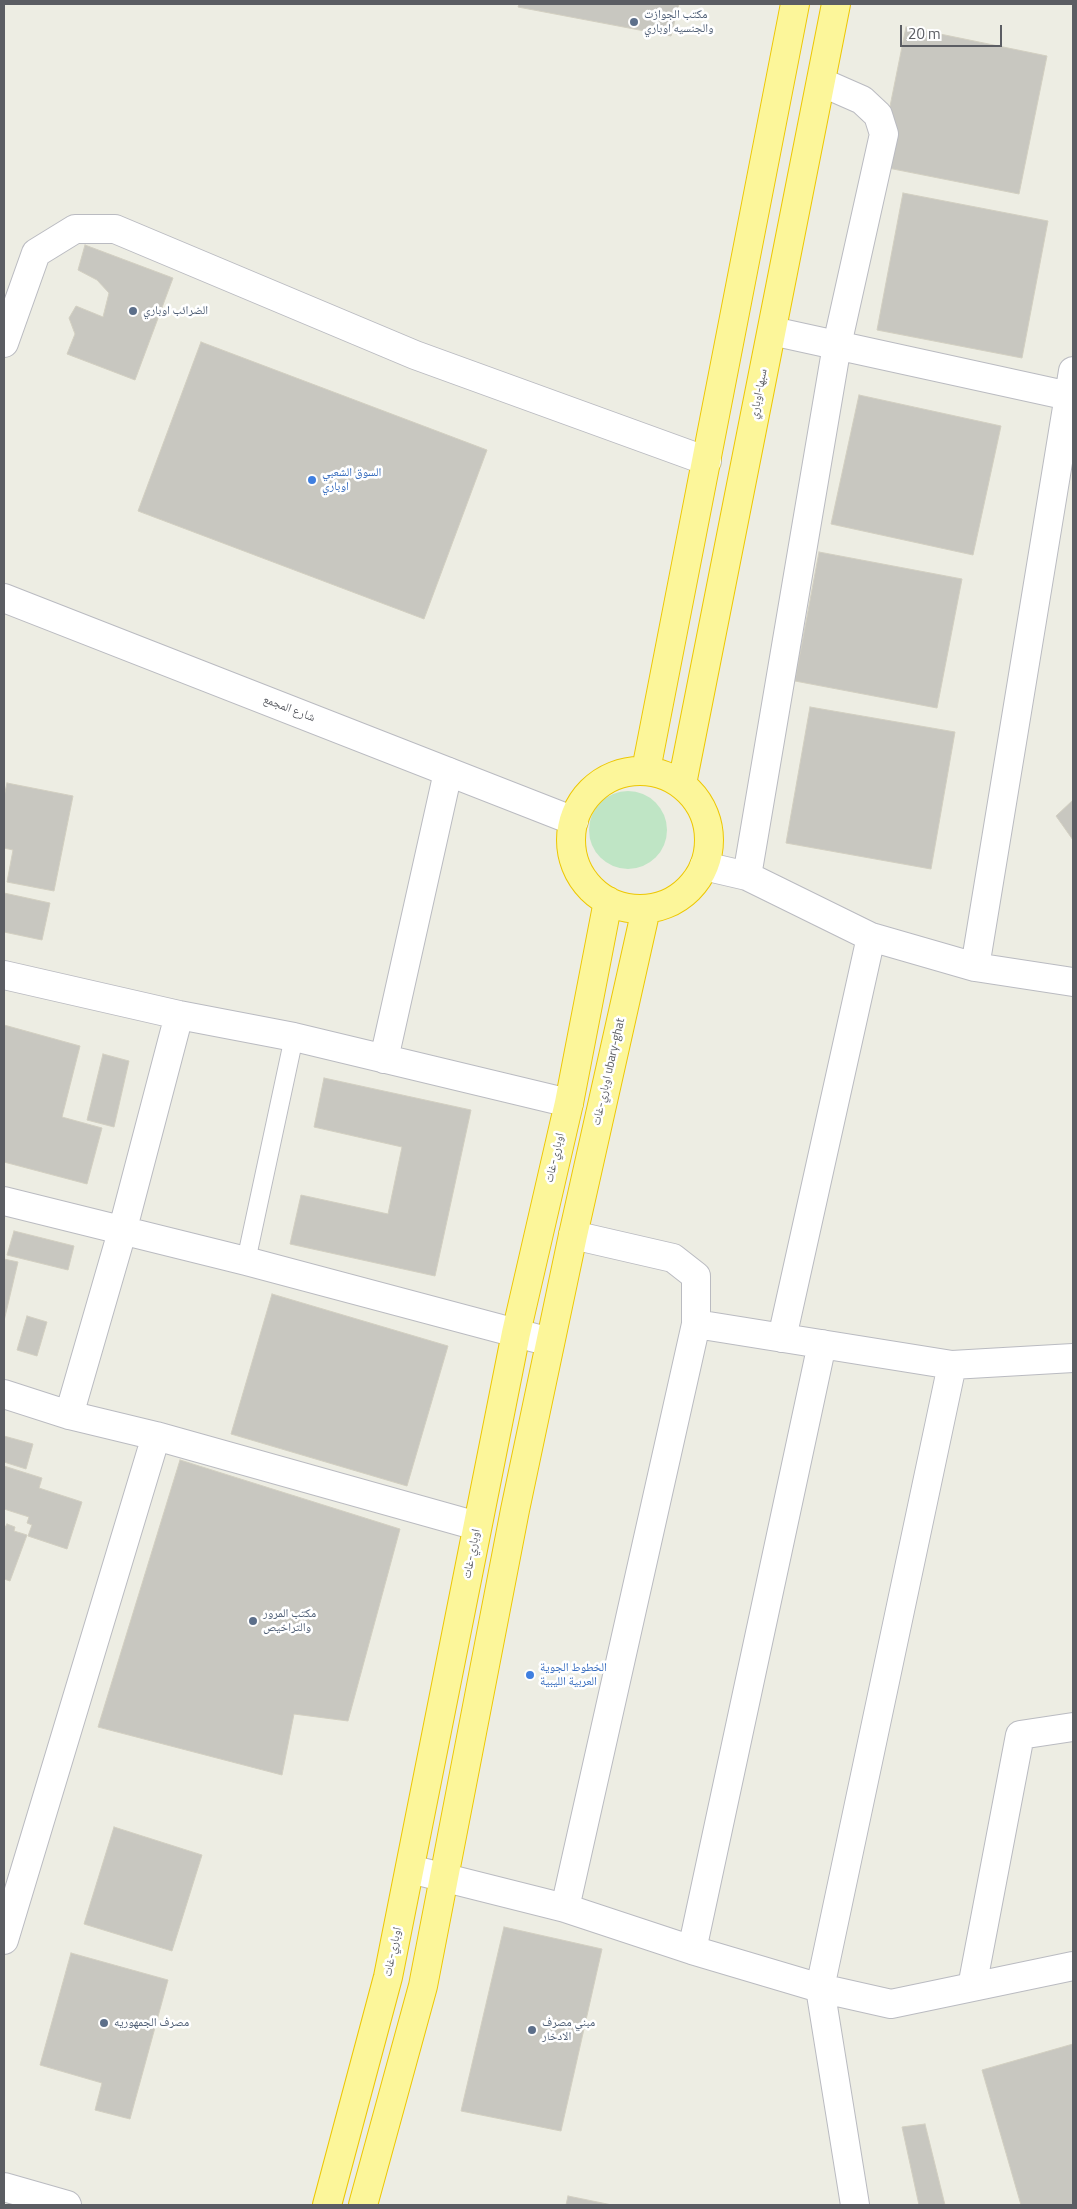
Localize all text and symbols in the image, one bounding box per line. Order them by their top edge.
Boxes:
place label: مكتب الجوازت والجنسيه اوباري [644,8,714,36]
scale bar [902,15,1004,47]
marker: مكتب الجوازت والجنسيه اوباري [628,16,640,28]
text: 20 m [908,22,941,45]
place label: الضرائب اوباري [143,304,208,318]
marker: الضرائب اوباري [127,305,139,317]
street label: سبها-اوباري [747,368,771,420]
place label: السوق الشعبي اوباري [322,466,381,494]
marker: السوق الشعبي اوباري [306,474,318,486]
street label: شارع المجمع [261,693,317,725]
street label: اوباري-غات ubary-ghat [590,1017,628,1127]
street label: اوباري-غات [542,1132,568,1184]
street label: اوباري-غات [460,1528,484,1580]
place label: مكتب المرور والتراخيص [263,1607,316,1635]
marker: مكتب المرور والتراخيص [247,1615,259,1627]
place label: الخطوط الجوية العربية الليبية [540,1661,607,1689]
marker: الخطوط الجوية العربية الليبية [524,1669,536,1681]
street label: اوباري-غات [381,1926,405,1978]
place label: مصرف الجمهوريه [114,2016,189,2030]
place label: مبني مصرف الادخار [542,2016,595,2044]
marker: مصرف الجمهوريه [98,2017,110,2029]
marker: مبني مصرف الادخار [526,2024,538,2036]

